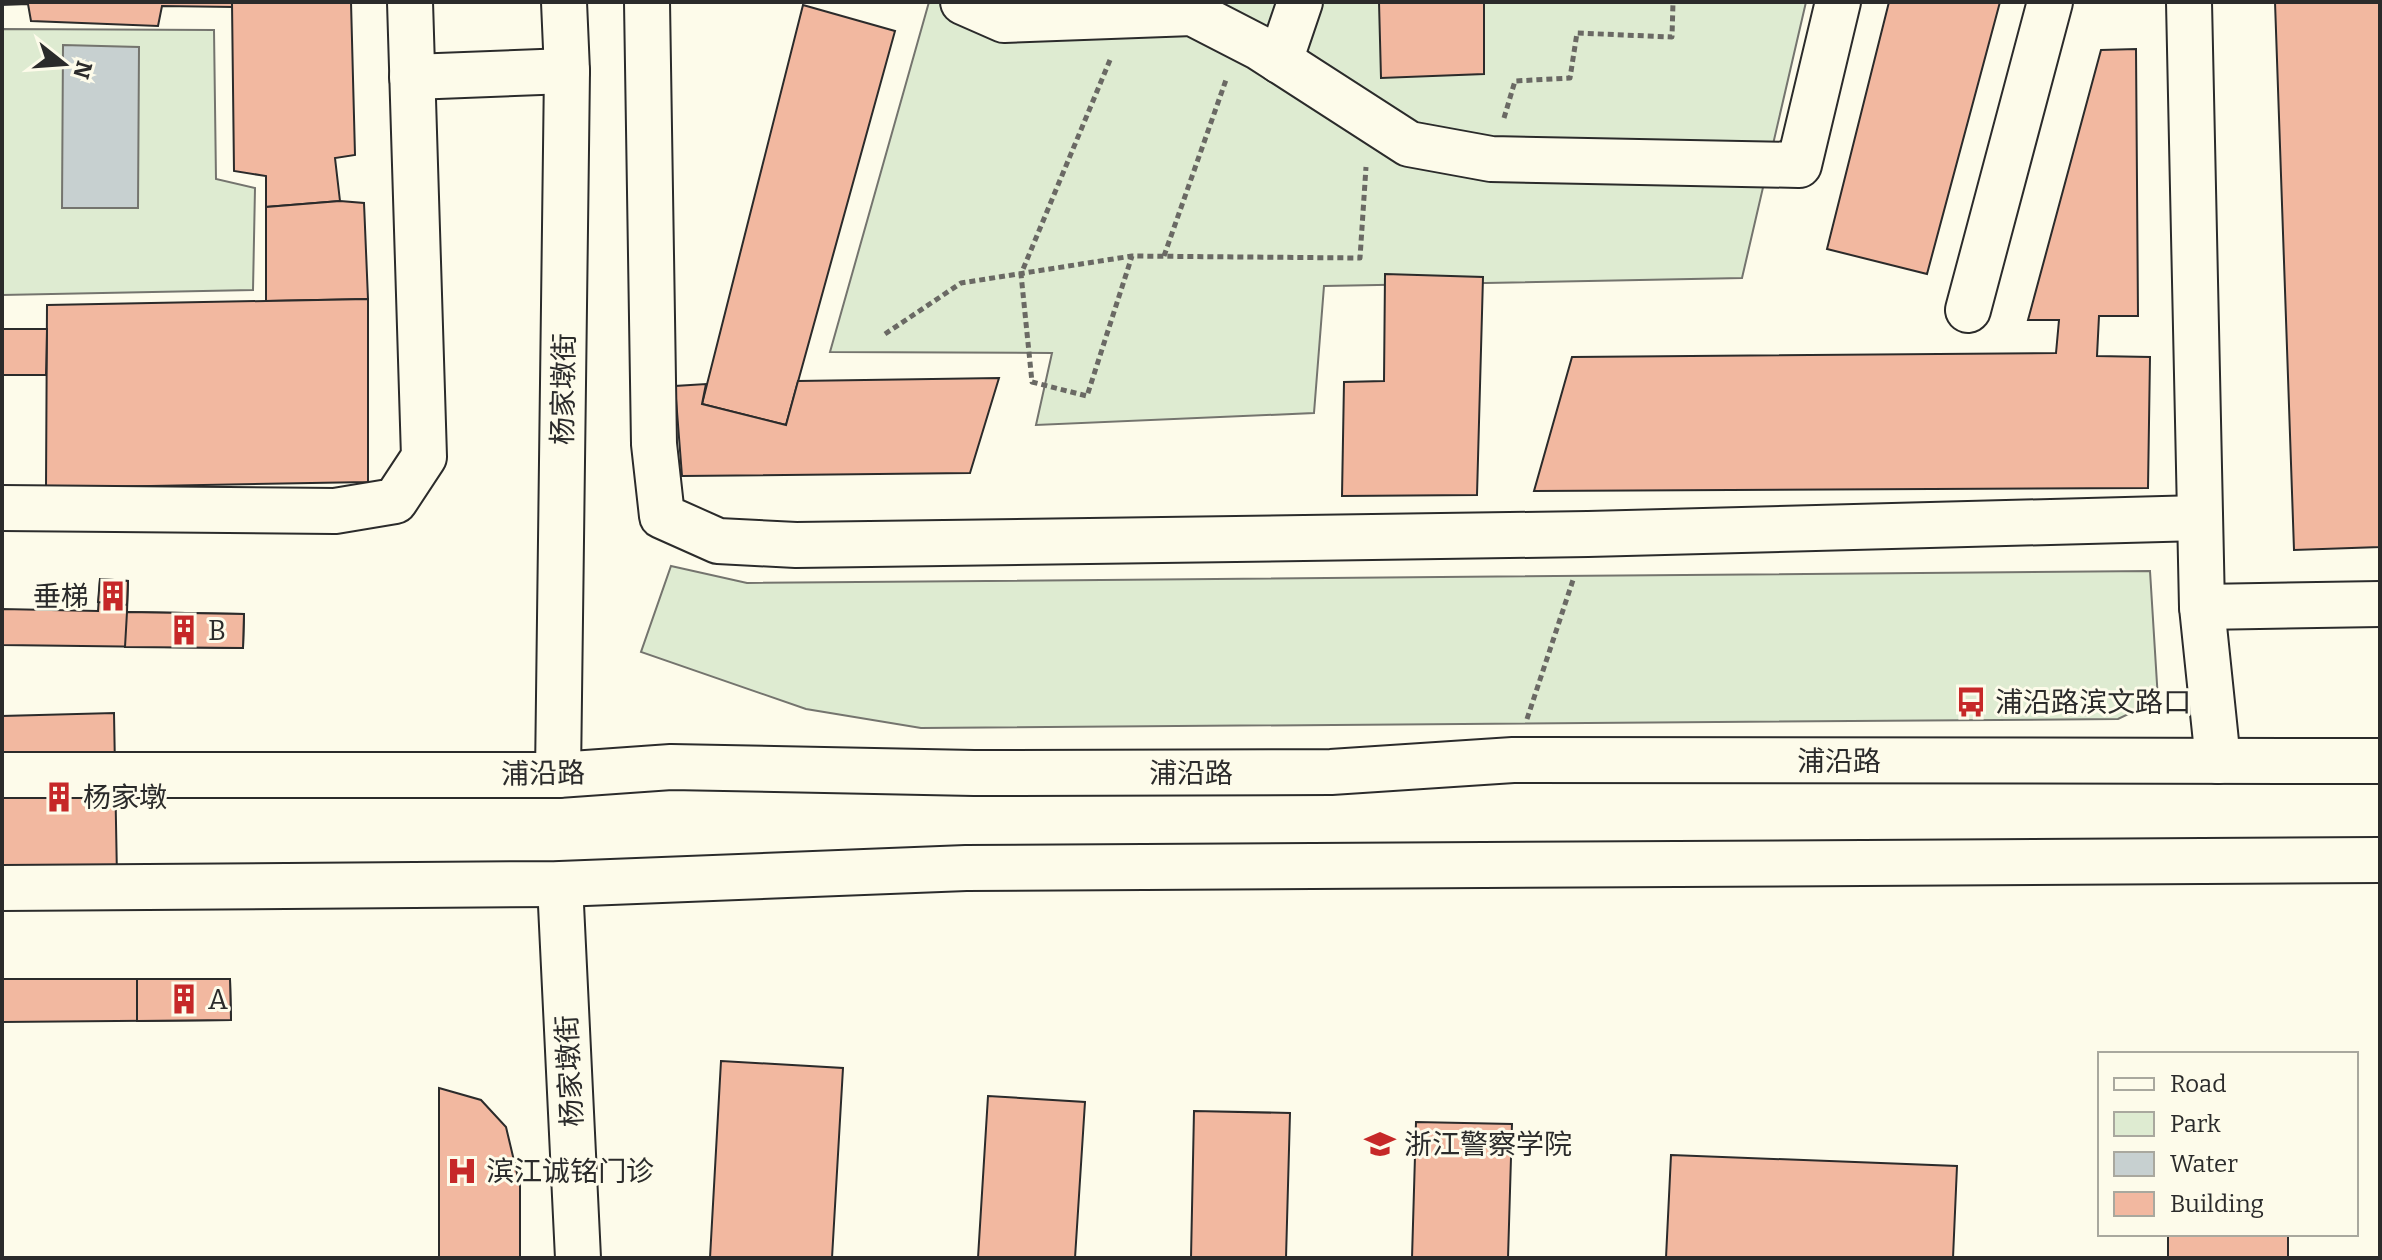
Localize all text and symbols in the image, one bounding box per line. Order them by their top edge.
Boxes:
north arrow [24,24,104,104]
text: N [67,58,98,82]
street label: 杨家墩街 [546,333,581,445]
building icon: 垂梯 [96,579,130,613]
place label: 垂梯 [33,580,89,613]
building icon: B [167,613,201,647]
place label: B [208,614,226,647]
bus stop icon: 浦沿路滨文路口 [1954,685,1988,719]
place label: 浦沿路滨文路口 [1995,686,2191,719]
street label: 浦沿路 [1797,745,1881,778]
street label: 浦沿路 [501,756,585,791]
street label: 浦沿路 [1149,757,1233,790]
building icon: 杨家墩 [42,780,76,814]
place label: 杨家墩 [83,781,167,814]
building icon: A [167,982,201,1016]
place label: A [208,983,228,1016]
street label: 杨家墩街 [550,1014,589,1128]
legend [2098,1052,2358,1236]
text: Road [2170,1070,2226,1098]
text: Park [2170,1110,2221,1138]
school or university icon: 浙江警察学院 [1363,1127,1397,1161]
place label: 浙江警察学院 [1404,1128,1572,1161]
text: Water [2170,1150,2238,1178]
hospital icon: 滨江诚铭门诊 [445,1154,479,1188]
place label: 滨江诚铭门诊 [486,1155,654,1188]
text: Building [2170,1190,2264,1218]

